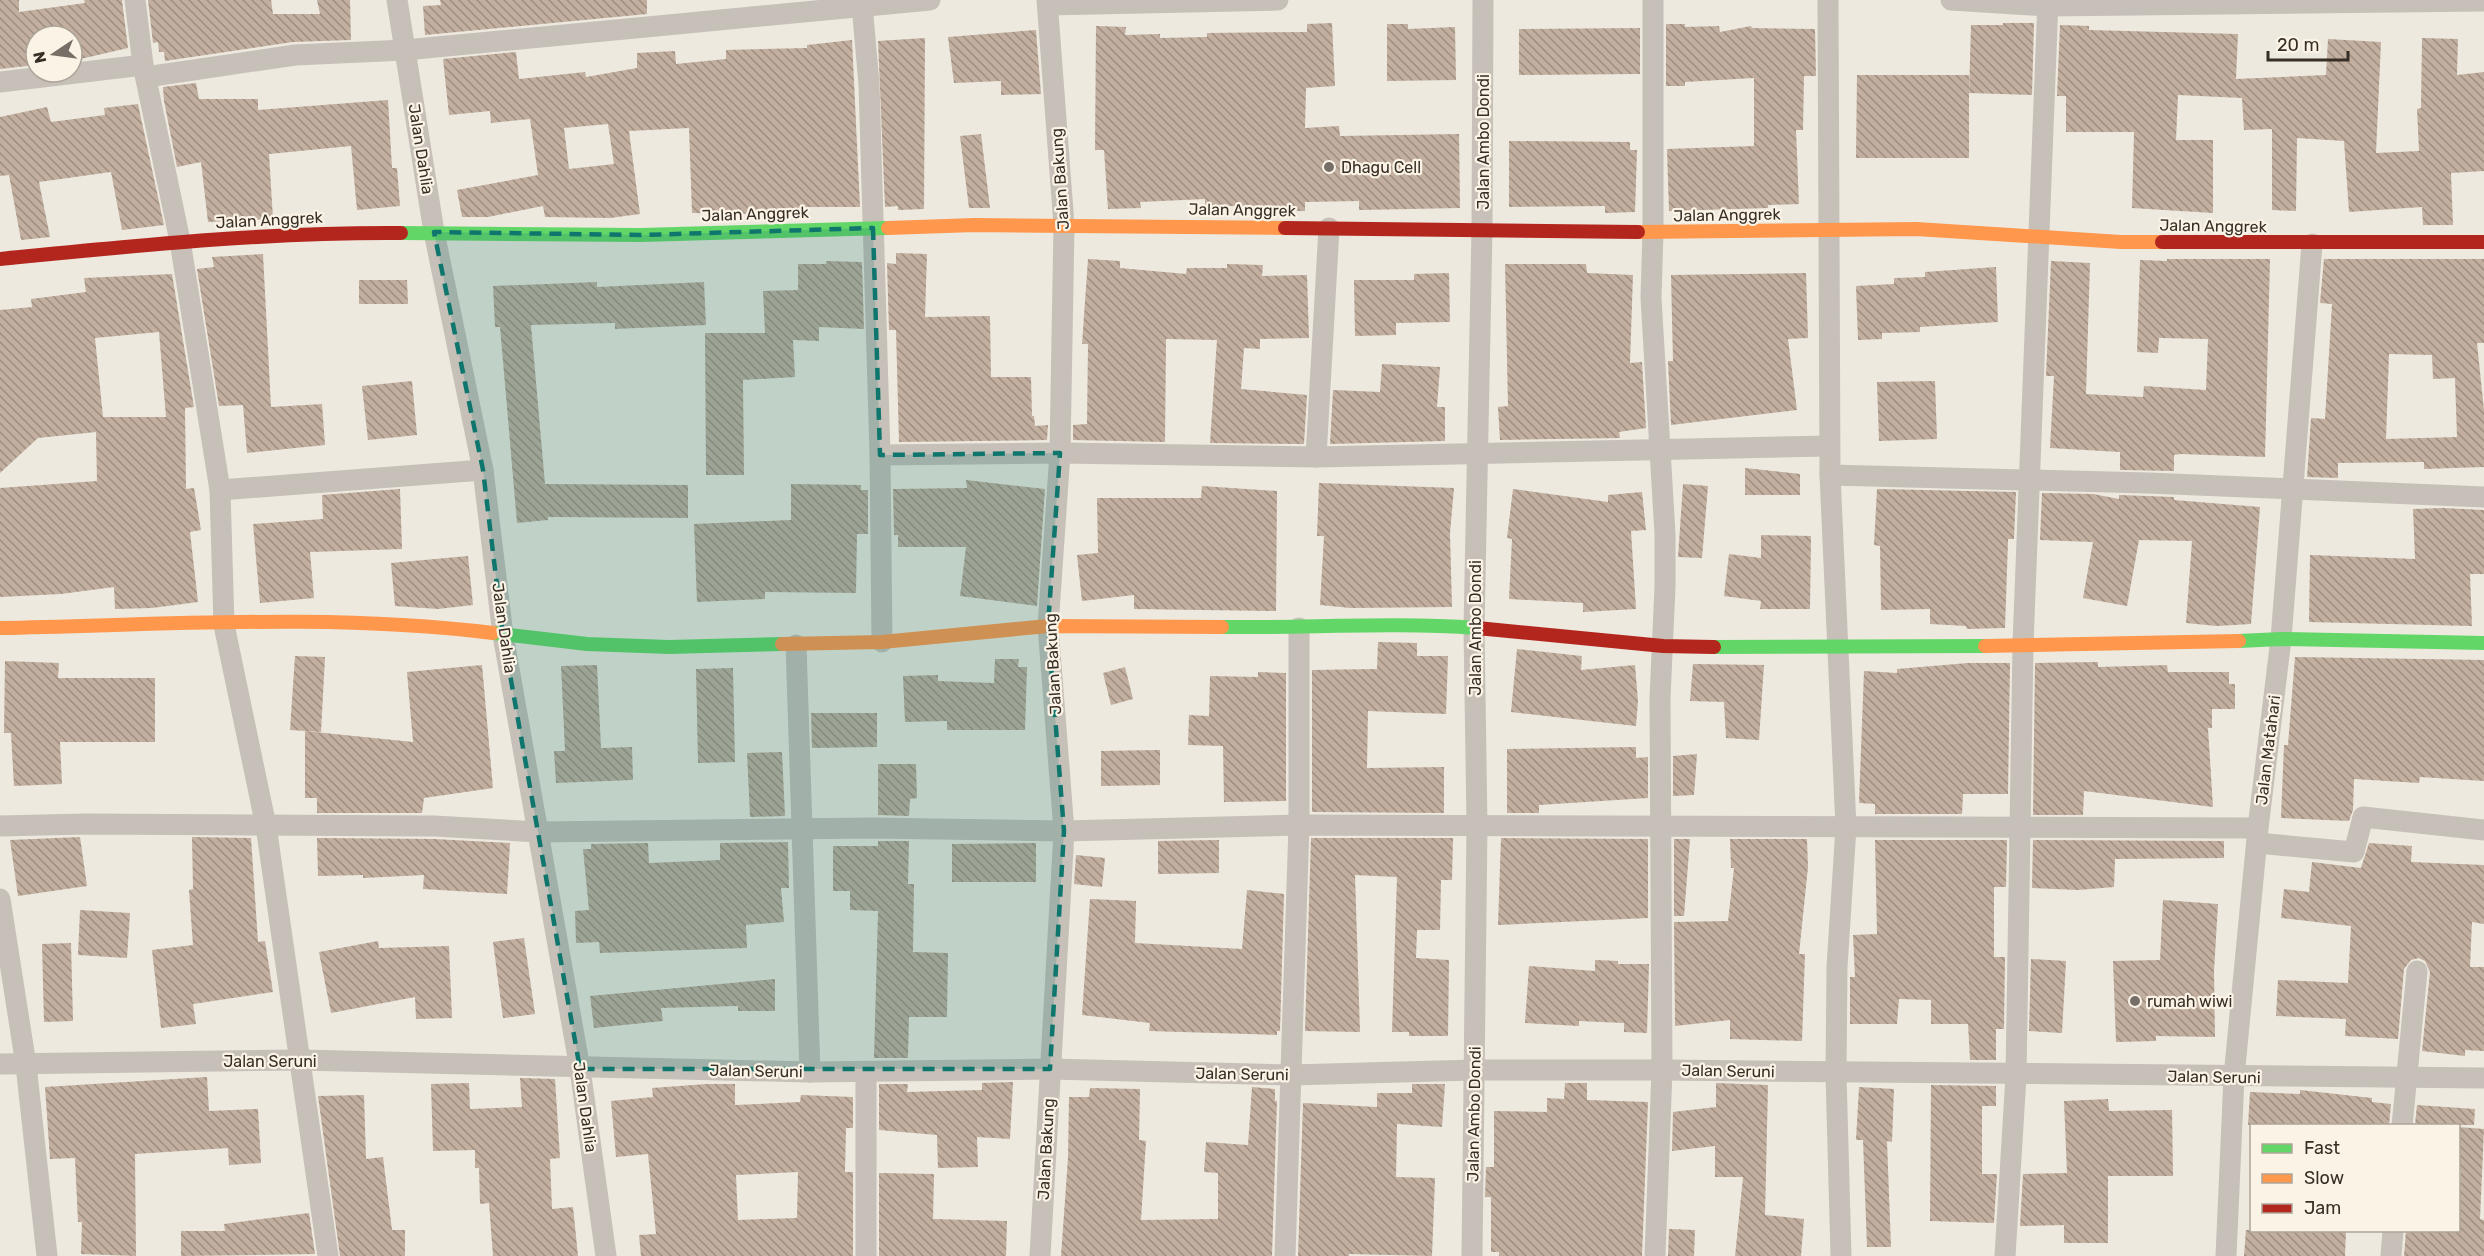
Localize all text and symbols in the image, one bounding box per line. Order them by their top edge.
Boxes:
north arrow [24,24,84,84]
scale bar [2268,24,2348,62]
text: 20 m [2277,34,2319,56]
text: N [29,50,50,65]
street label: Jalan Ambo Dondi [1474,74,1493,210]
street label: Jalan Dahlia [404,102,438,196]
street label: Jalan Bakung [1047,128,1073,230]
place label: Dhagu Cell [1341,158,1421,177]
marker: Dhagu Cell [1322,160,1336,174]
street label: Jalan Anggrek [1188,200,1297,220]
street label: Jalan Anggrek [701,203,810,225]
street label: Jalan Anggrek [1673,205,1782,225]
street label: Jalan Anggrek [215,208,324,232]
street label: Jalan Anggrek [2159,216,2268,236]
street label: Jalan Ambo Dondi [1466,560,1485,696]
street label: Jalan Dahlia [488,581,520,675]
street label: Jalan Bakung [1041,613,1065,715]
street label: Jalan Matahari [2252,694,2284,806]
place label: rumah wiwi [2147,992,2232,1011]
marker: rumah wiwi [2128,994,2142,1008]
street label: Jalan Ambo Dondi [1463,1046,1485,1182]
street label: Jalan Seruni [223,1052,317,1071]
street label: Jalan Dahlia [569,1060,601,1154]
street label: Jalan Seruni [709,1061,803,1081]
street label: Jalan Seruni [1681,1061,1775,1081]
street label: Jalan Seruni [1195,1064,1289,1084]
street label: Jalan Seruni [2167,1067,2261,1087]
street label: Jalan Bakung [1034,1098,1058,1200]
legend [2250,1124,2460,1232]
text: Fast [2304,1137,2340,1159]
text: Slow [2304,1167,2344,1189]
text: Jam [2304,1197,2341,1219]

